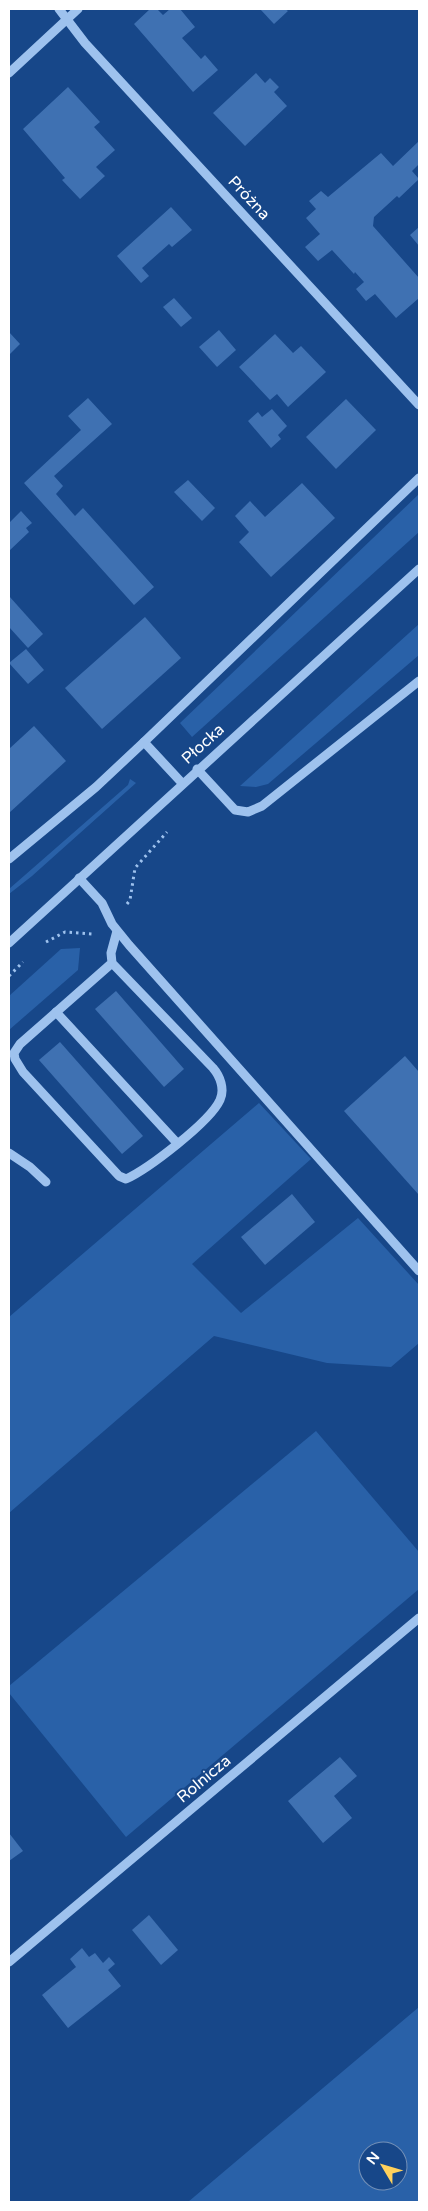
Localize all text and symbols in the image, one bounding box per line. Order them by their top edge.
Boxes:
street label: Próżna [224,172,274,224]
street label: Płocka [177,720,229,768]
street label: Rolnicza [173,1751,235,1807]
north arrow [358,2141,408,2191]
text: N [363,2149,383,2168]

